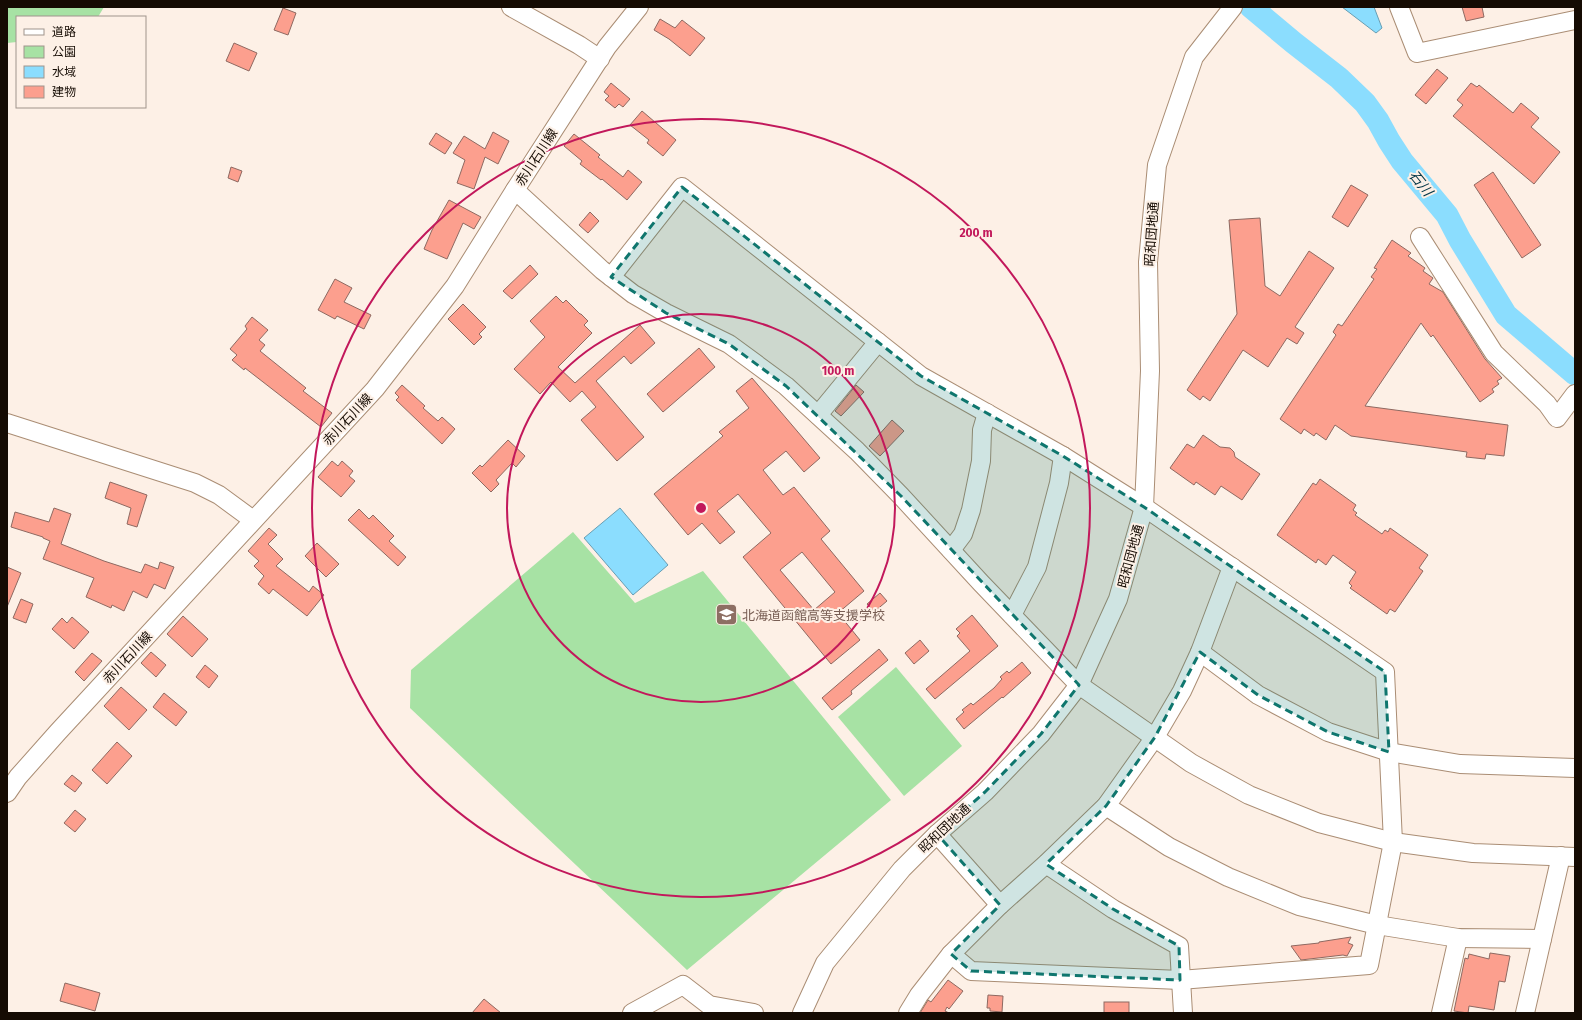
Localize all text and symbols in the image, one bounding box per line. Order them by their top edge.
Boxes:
legend [16,16,146,108]
text: 道路 [52,25,76,39]
text: 公園 [52,45,76,59]
text: 水域 [52,65,76,79]
text: 建物 [52,85,76,99]
street label: 赤川石川線 [512,126,560,189]
water label: 石川 [1405,167,1437,201]
street label: 昭和団地通 [1142,201,1161,267]
text: 200 m [959,226,993,240]
text: 100 m [822,364,854,378]
street label: 赤川石川線 [320,390,375,448]
centre of rings [694,501,708,515]
street label: 昭和団地通 [1115,523,1146,589]
school or university icon: 北海道函館高等支援学校 [714,602,740,628]
place label: 北海道函館高等支援学校 [742,608,885,623]
street label: 赤川石川線 [100,628,155,686]
street label: 昭和団地通 [915,801,973,856]

